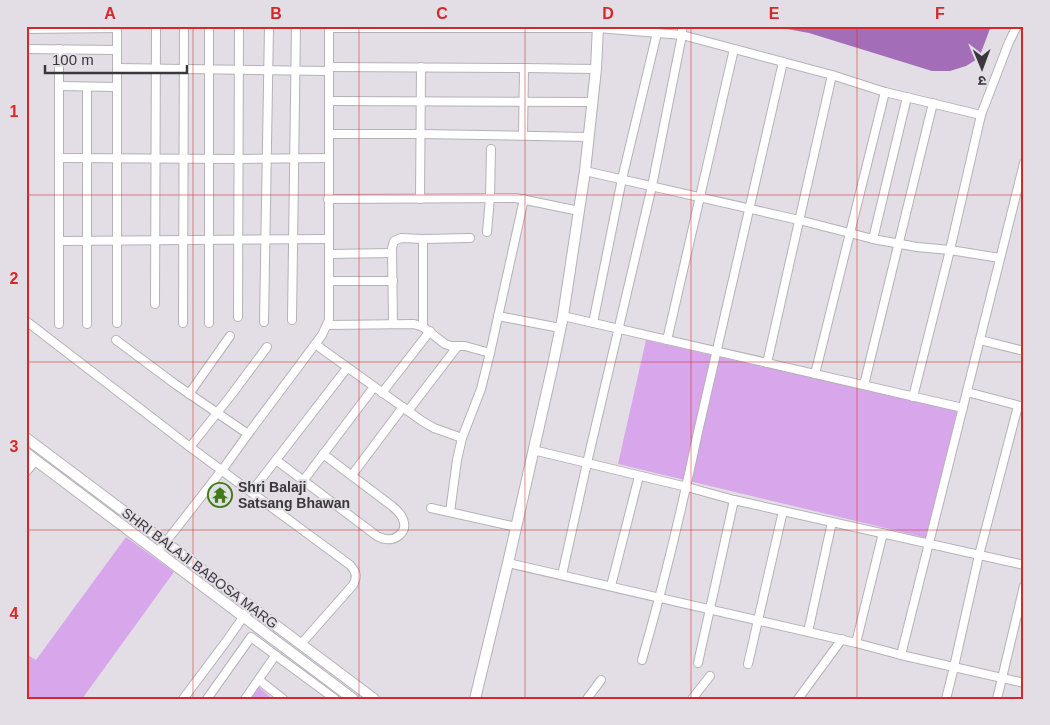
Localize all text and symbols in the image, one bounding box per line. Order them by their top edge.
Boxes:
text: A [104,5,116,22]
text: B [270,5,282,22]
text: C [436,5,448,22]
text: D [602,5,614,22]
text: E [769,5,780,22]
text: F [935,5,945,22]
scale bar [45,42,188,74]
north arrow [958,42,1008,92]
text: 100 m [52,51,94,68]
text: उ [977,73,986,89]
text: 1 [10,103,19,120]
text: 2 [10,270,19,287]
text: 3 [10,438,19,455]
place label: Shri Balaji Satsang Bhawan [238,479,350,511]
temple icon: Shri Balaji Satsang Bhawan [207,482,233,508]
street label: SHRI BALAJI BABOSA MARG [119,504,281,632]
text: 4 [10,605,19,622]

